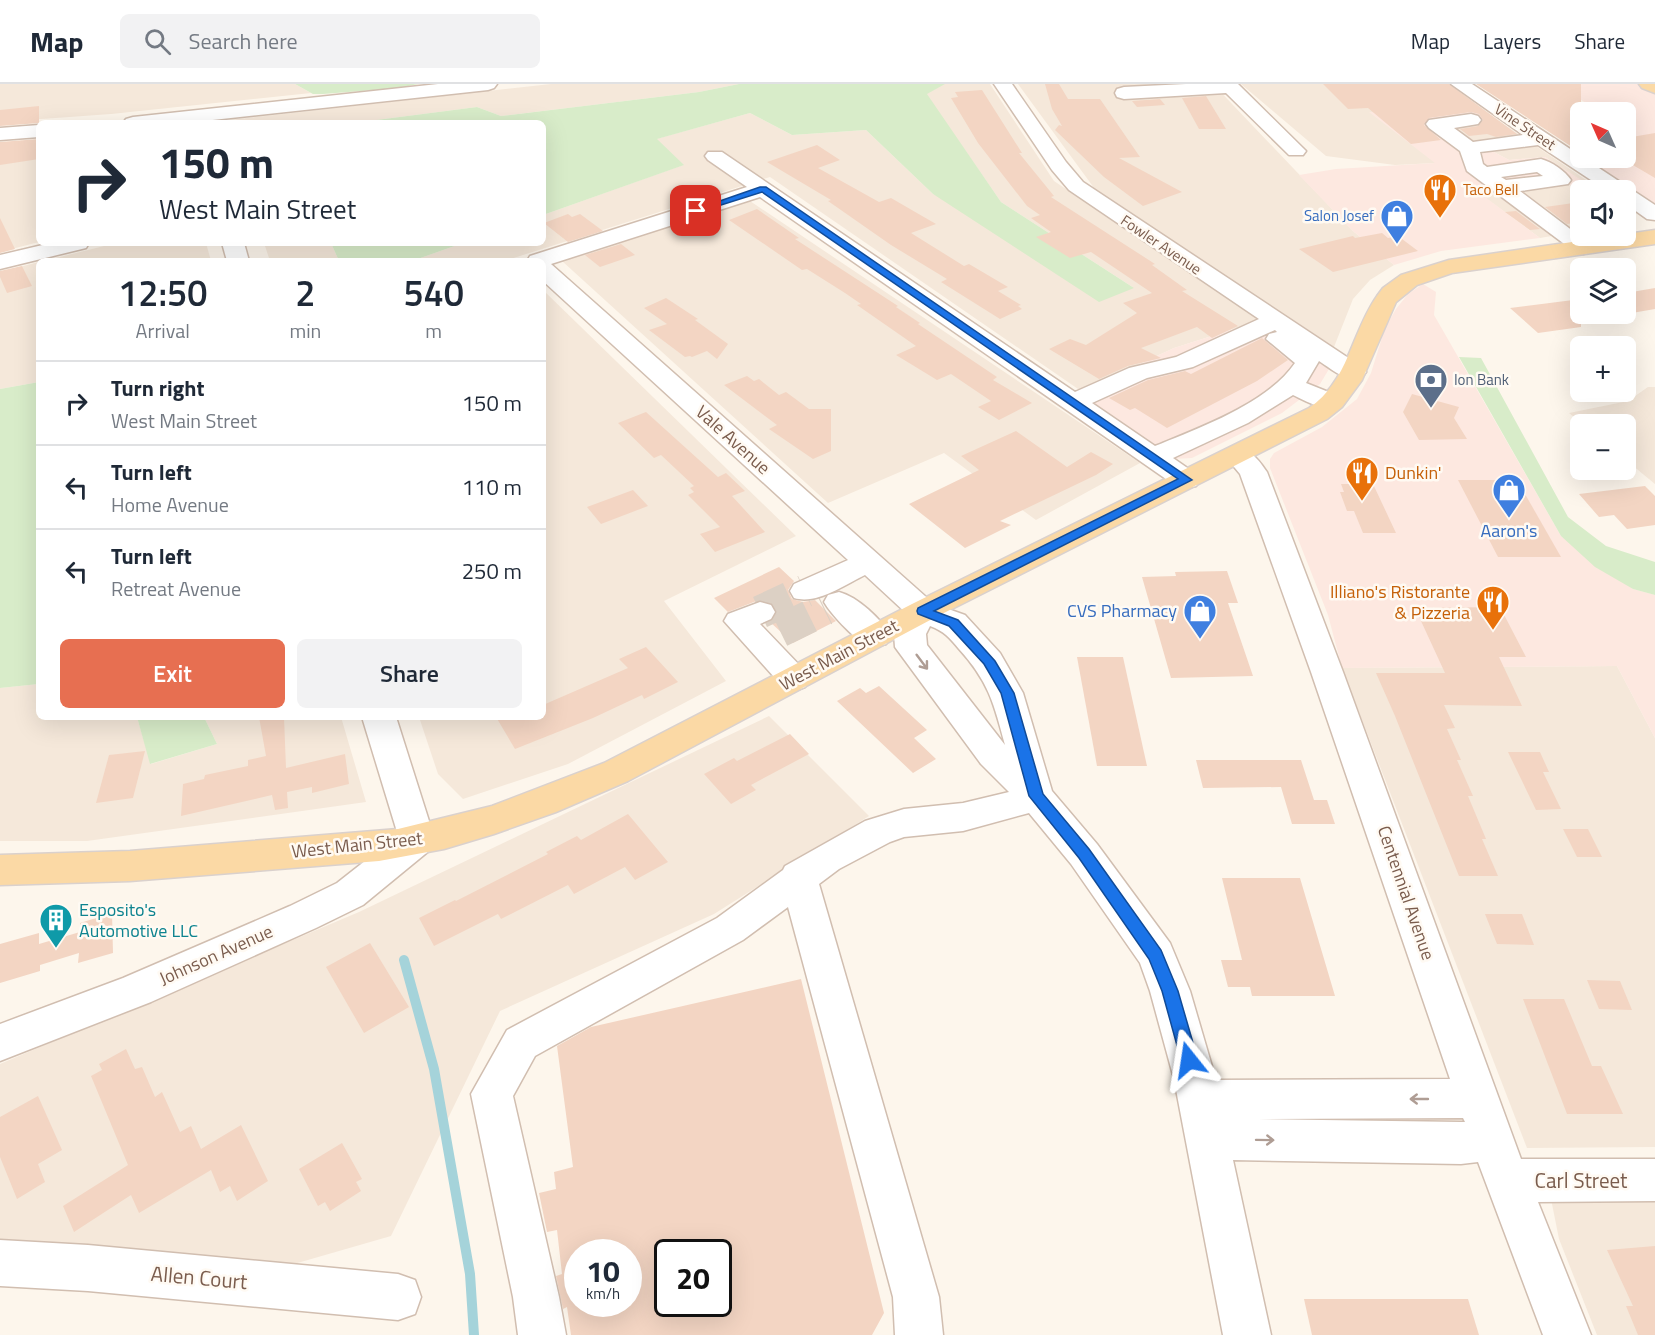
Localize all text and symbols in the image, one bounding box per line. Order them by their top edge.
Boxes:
search box [120,14,540,68]
text: Map [30,20,84,63]
text: Search here [189,24,298,58]
icon: search [141,25,174,58]
text: Map [1411,25,1450,57]
text: Layers [1483,25,1541,57]
text: Share [1574,25,1625,57]
street label: Vine Street [1490,98,1561,156]
north arrow [1570,102,1636,168]
map controls [1570,102,1636,480]
text: 150 m [159,130,274,194]
icon: right [60,144,138,222]
restaurant icon: Taco Bell [1422,172,1458,219]
place label: Taco Bell [1463,178,1519,201]
button: sound [1570,180,1636,246]
pin [670,185,721,236]
text: West Main Street [159,188,356,229]
icon: arrive [679,194,712,227]
shop icon: Salon Josef [1379,198,1415,245]
place label: Salon Josef [1304,204,1374,227]
street label: Fowler Avenue [1116,209,1206,280]
button: layers [1570,258,1636,324]
text: 12:50 [118,265,207,320]
text: 2 [295,265,315,320]
text: 540 [403,265,464,320]
text: Arrival [136,315,190,346]
text: min [289,315,321,346]
text: m [425,315,442,346]
button: + [1570,336,1636,402]
bank icon: Ion Bank [1413,362,1449,409]
place label: Ion Bank [1454,368,1509,391]
text: Turn right [111,371,205,405]
text: 150 m [462,386,522,420]
icon: right [60,387,93,420]
street label: Vale Avenue [690,399,777,481]
text: West Main Street [111,405,257,436]
button: − [1570,414,1636,480]
text: Turn left [111,455,192,489]
restaurant icon: Dunkin' [1344,455,1380,502]
place label: Dunkin' [1385,459,1442,486]
text: 110 m [462,470,522,504]
icon: left [60,471,93,504]
shop icon: Aaron's [1491,472,1527,519]
text: Home Avenue [111,489,229,520]
place label: Aaron's [1481,517,1537,544]
text: Turn left [111,539,192,573]
text: 250 m [462,554,522,588]
icon: left [60,555,93,588]
text: Retreat Avenue [111,573,241,604]
place label: Illiano's Ristorante & Pizzeria [1330,578,1470,626]
restaurant icon: Illiano's Ristorante & Pizzeria [1475,584,1511,631]
shop icon: CVS Pharmacy [1182,593,1218,640]
place label: CVS Pharmacy [1067,597,1177,624]
street label: West Main Street [774,611,904,697]
button: Exit [60,639,285,708]
button: Share [297,639,522,708]
one-way arrow [916,654,929,670]
street label: Centennial Avenue [1371,822,1442,964]
street label: West Main Street [290,824,424,865]
place label: Esposito's Automotive LLC [79,896,198,944]
building icon: Esposito's Automotive LLC [38,902,74,949]
street label: Johnson Avenue [155,917,277,992]
position arrow [1157,1028,1221,1092]
one-way arrow [1410,1093,1430,1105]
one-way arrow [1255,1134,1275,1146]
street label: Carl Street [1535,1164,1628,1196]
speed limit sign: 20 [654,1239,732,1317]
text: 10 [586,1248,620,1294]
street label: Allen Court [149,1257,249,1297]
text: km/h [586,1282,620,1305]

